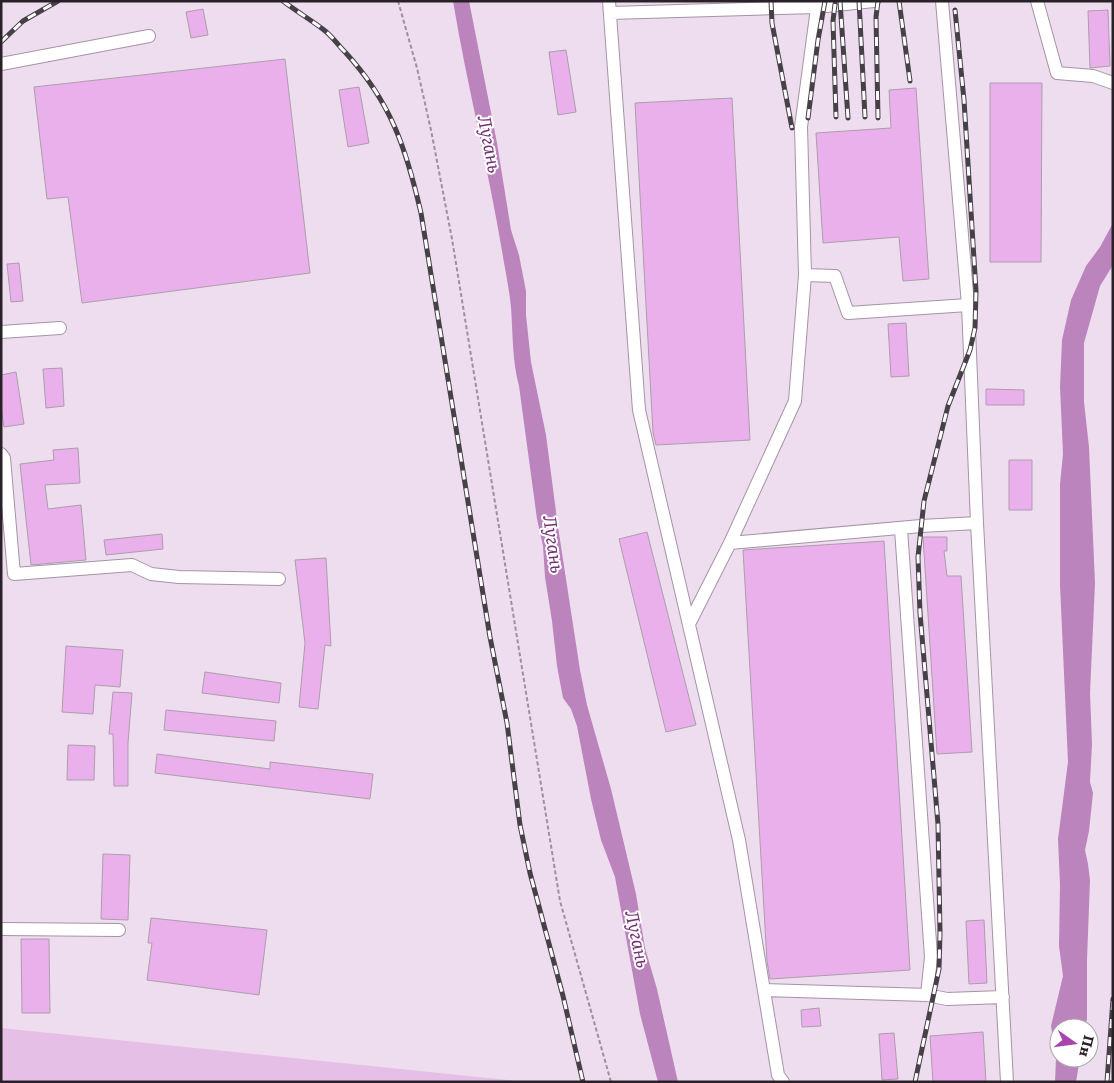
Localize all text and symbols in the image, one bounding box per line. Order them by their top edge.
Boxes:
water label: Лугань [472,112,509,175]
water label: Лугань [537,513,572,575]
water label: Лугань [619,907,658,970]
north arrow [1049,1018,1099,1068]
text: Пн [1075,1033,1100,1059]

